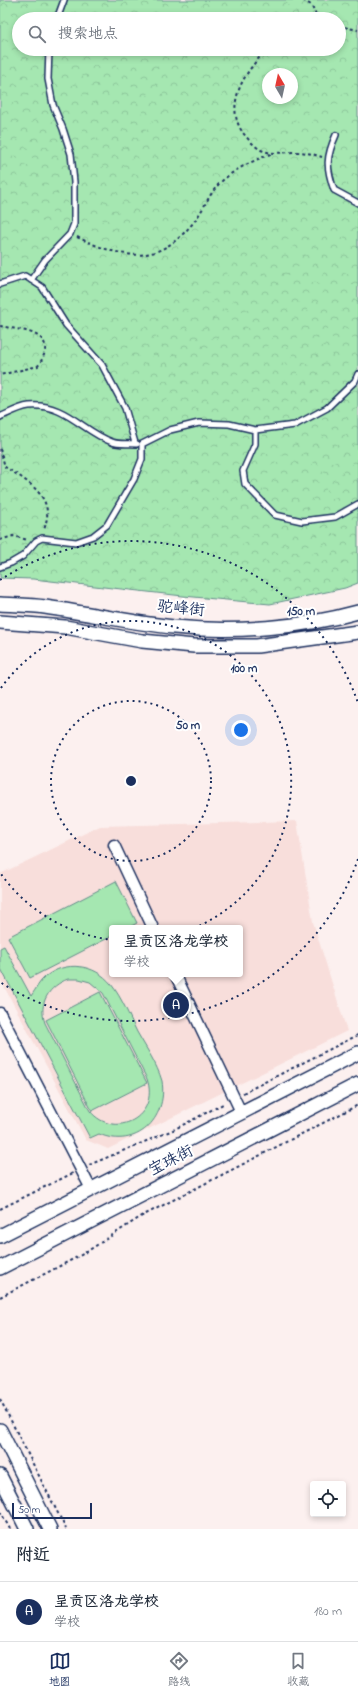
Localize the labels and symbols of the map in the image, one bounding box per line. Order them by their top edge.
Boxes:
north arrow [262,68,298,104]
street label: 驼峰街 [156,595,206,623]
text: 150 m [287,603,316,621]
text: 100 m [231,660,258,678]
text: 50 m [176,717,201,735]
your location [231,720,251,740]
centre of rings [124,774,138,788]
pin: A [163,990,189,1020]
street label: 宝珠街 [144,1139,198,1183]
scale bar [12,1501,92,1520]

